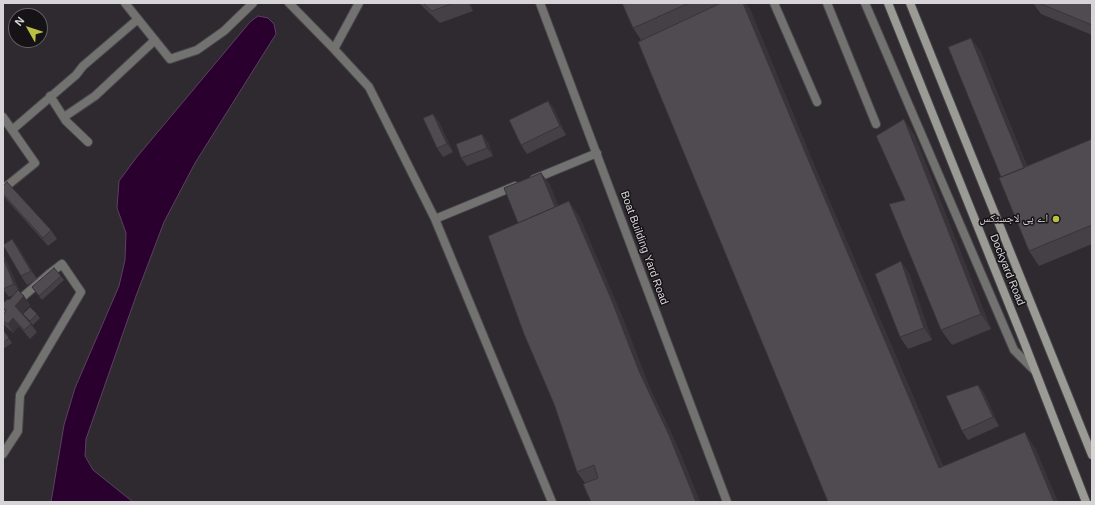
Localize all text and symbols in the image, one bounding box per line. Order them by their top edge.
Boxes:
north arrow [8,8,48,48]
text: N [12,14,27,28]
street label: Boat Building Yard Road [617,190,671,306]
place label: اے پی لاجسٹکس [979,212,1048,226]
marker: اے پی لاجسٹکس [1051,214,1061,224]
street label: Dockyard Road [987,232,1027,308]

